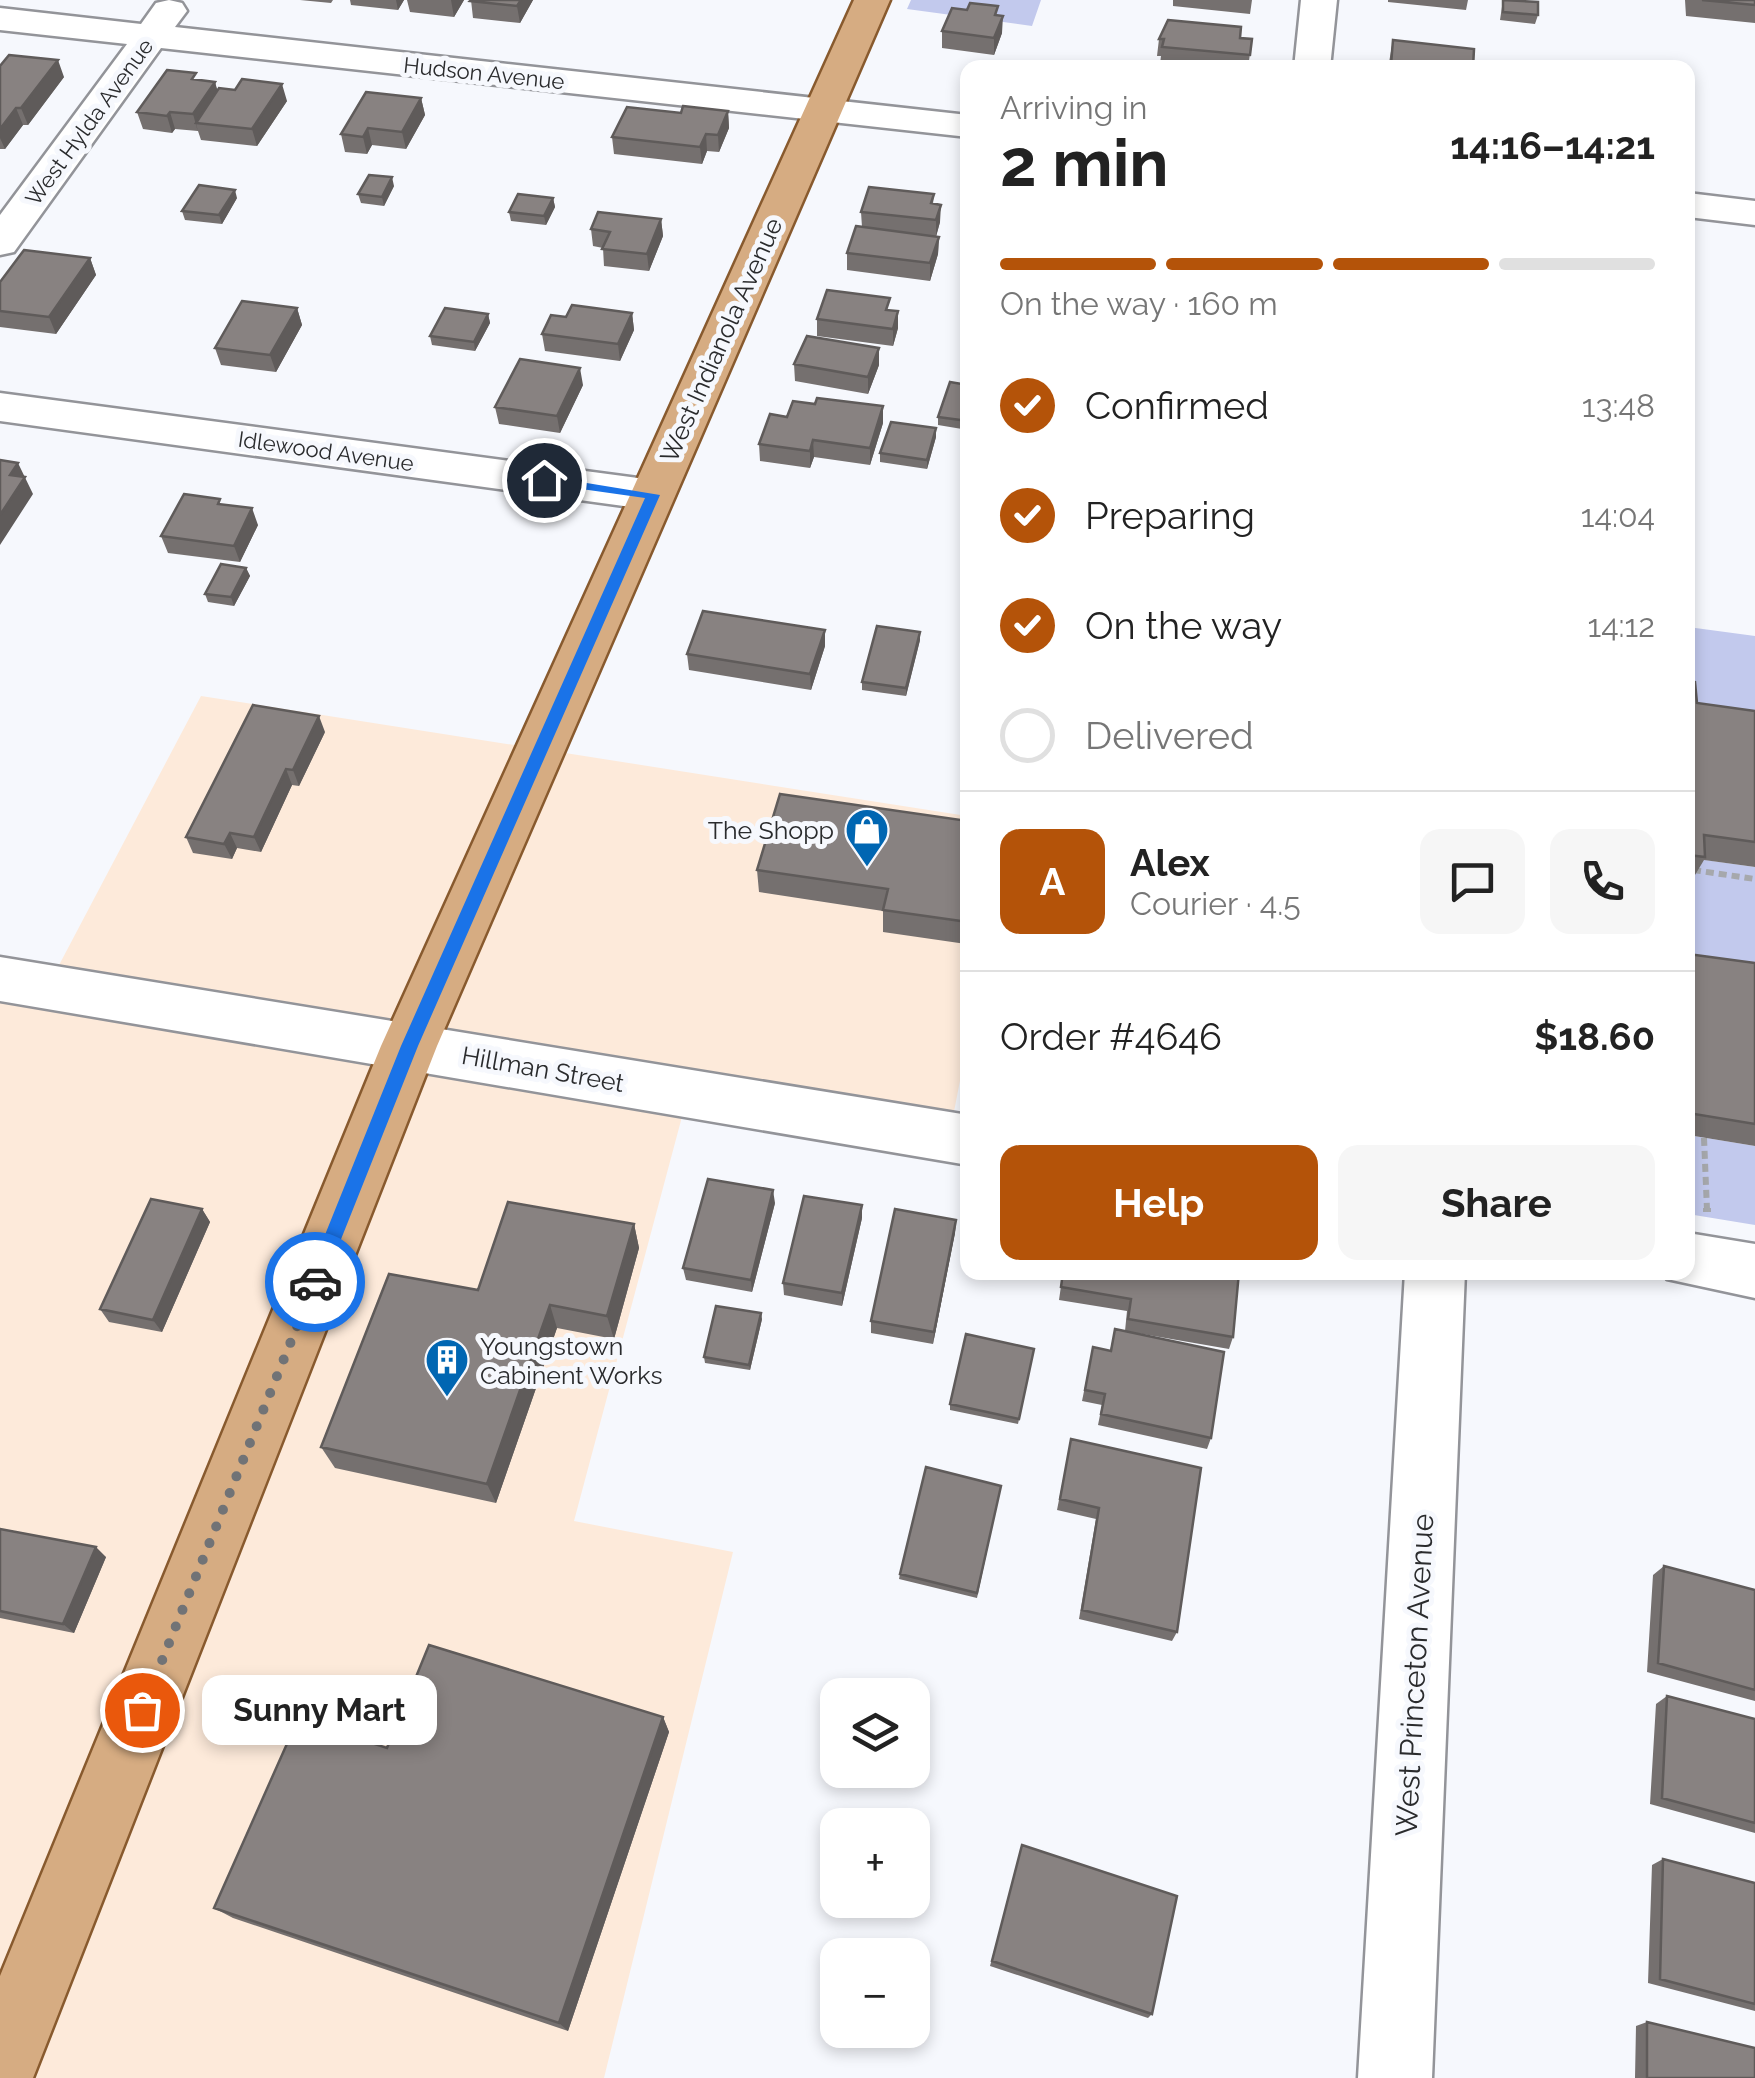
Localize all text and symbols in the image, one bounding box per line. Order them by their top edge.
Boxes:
street label: West Hylda Avenue [20,33,158,211]
street label: Hudson Avenue [402,52,566,94]
text: Arriving in [1000,89,1147,126]
text: 14:16–14:21 [1450,123,1655,168]
text: 2 min [1000,125,1169,201]
street label: West Indianola Avenue [653,213,789,467]
text: On the way · 160 m [1000,285,1278,322]
icon: check [1000,378,1055,433]
text: Confirmed [1085,383,1269,428]
text: 13:48 [1582,387,1655,424]
street label: Idlewood Avenue [237,426,416,476]
pin [502,438,587,523]
icon: home [517,453,572,508]
icon: check [1000,488,1055,543]
text: Preparing [1085,493,1255,538]
text: 14:04 [1581,497,1655,534]
icon: check [1000,598,1055,653]
text: On the way [1085,603,1282,648]
text: 14:12 [1587,607,1655,644]
text: Delivered [1085,713,1254,758]
shop icon: The Shopp [844,807,890,868]
place label: The Shopp [708,815,834,845]
button: chat [1420,829,1525,934]
button: phone [1550,829,1655,934]
text: Alex [1130,840,1210,885]
text: A [1040,859,1065,904]
text: Courier · 4.5 [1130,885,1301,922]
text: Order #4646 [1000,1014,1222,1059]
text: $18.60 [1534,1014,1655,1059]
street label: Hillman Street [459,1040,627,1098]
button: Help [1000,1145,1318,1260]
button: Share [1338,1145,1655,1260]
courier [265,1232,365,1332]
icon: car [288,1255,343,1310]
place label: Youngstown Cabinent Works [480,1331,663,1390]
building icon: Youngstown Cabinent Works [424,1337,470,1398]
street label: West Princeton Avenue [1389,1513,1440,1837]
pin [100,1668,185,1753]
callout: Sunny Mart [202,1675,437,1745]
map controls [820,1678,930,2048]
button: layers [820,1678,930,1788]
icon: bag [115,1683,170,1738]
text: Sunny Mart [233,1691,406,1728]
button: + [820,1808,930,1918]
button: − [820,1938,930,2048]

